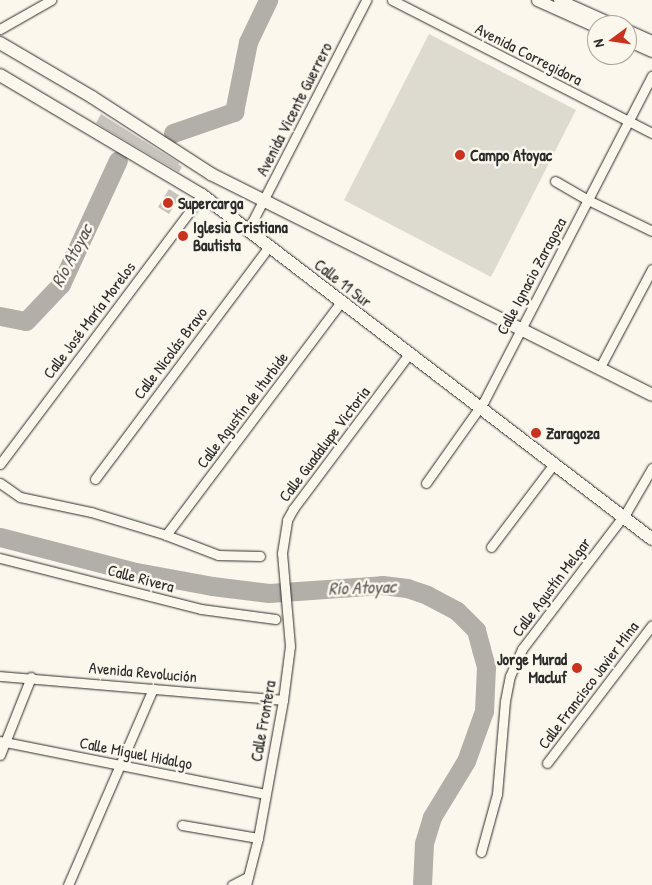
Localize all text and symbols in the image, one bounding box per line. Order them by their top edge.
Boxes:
north arrow [587,15,637,65]
street label: Avenida Corregidora [472,19,586,89]
text: N [588,38,608,49]
street label: Avenida Vicente Guerrero [252,39,336,179]
place label: Campo Atoyac [470,145,552,165]
marker: Campo Atoyac [454,149,466,161]
place label: Supercarga [178,193,243,213]
marker: Supercarga [162,197,174,209]
street label: Calle Ignacio Zaragoza [492,214,570,338]
place label: Iglesia Cristiana Bautista [193,217,288,255]
water label: Río Atoyac [47,221,97,291]
marker: Iglesia Cristiana Bautista [177,230,189,242]
street label: Calle 11 Sur [311,255,375,311]
street label: Calle José María Morelos [39,258,139,382]
street label: Calle Nicolás Bravo [129,303,211,403]
street label: Calle Agustín de Iturbide [192,348,292,472]
street label: Calle Guadalupe Victoria [274,383,374,505]
place label: Zaragoza [546,423,600,443]
marker: Zaragoza [530,427,542,439]
street label: Calle Agustín Melgar [507,534,595,640]
street label: Calle Rivera [106,560,176,596]
water label: Río Atoyac [328,576,396,600]
street label: Calle Francisco Javier Mina [534,617,642,753]
place label: Jorge Murad Macluf [497,649,567,687]
street label: Avenida Revolución [88,658,198,686]
marker: Jorge Murad Macluf [571,662,583,674]
street label: Calle Frontera [246,679,280,763]
street label: Calle Miguel Hidalgo [78,733,194,773]

